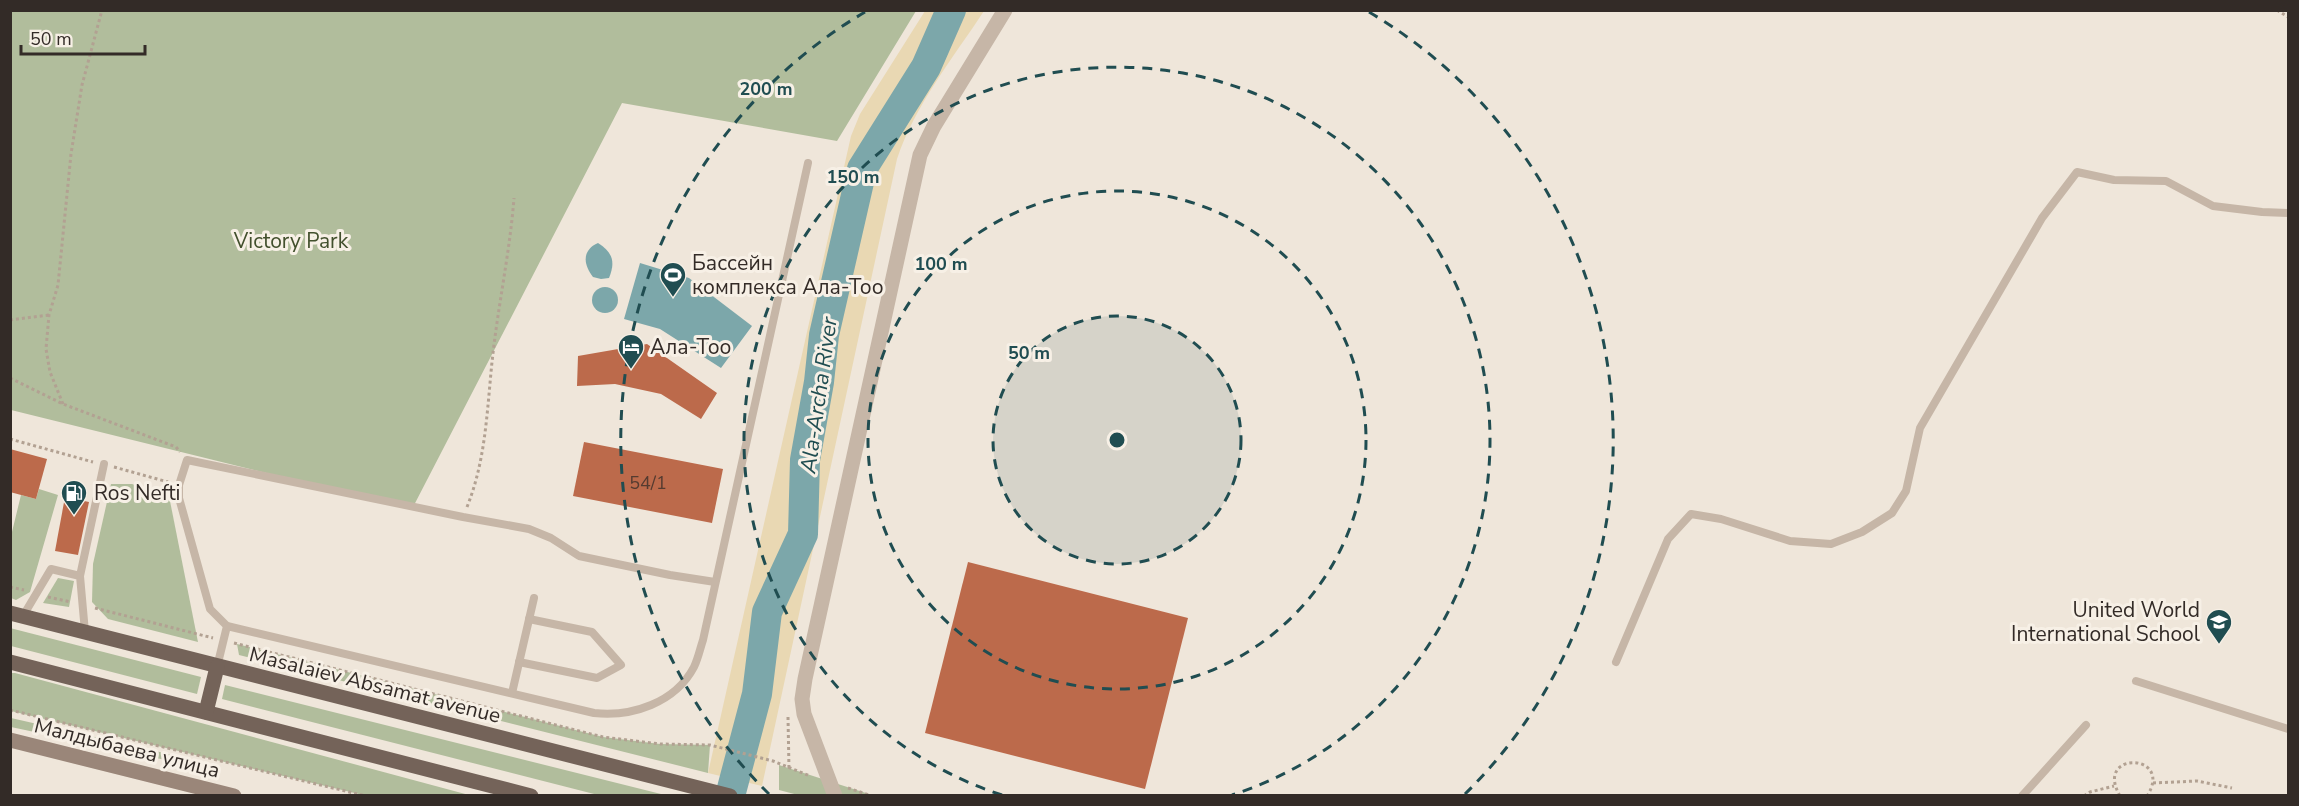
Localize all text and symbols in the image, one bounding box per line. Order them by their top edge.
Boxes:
scale bar [21,18,146,56]
text: 50 m [30,27,72,51]
text: 200 m [739,77,793,101]
text: 150 m [826,165,880,189]
park label: Victory Park [233,227,349,255]
place label: Бассейн комплекса Ала-Тоо [692,249,884,301]
text: 100 m [914,252,968,276]
sports icon: Бассейн комплекса Ала-Тоо [658,260,688,298]
water label: Ala-Archa River [793,314,845,476]
hotel icon: Ала-Тоо [616,332,646,370]
place label: Ала-Тоо [650,333,731,361]
text: 50 m [1008,341,1050,365]
centre of rings [1107,430,1127,450]
house number: 54/1 [629,471,667,495]
fuel station icon: Ros Nefti [59,478,89,516]
place label: Ros Nefti [94,479,180,507]
place label: United World International School [2011,596,2201,648]
school or university icon: United World International School [2204,607,2234,645]
street label: Masalaiev Absamat avenue [246,640,504,730]
street label: Малдыбаева улица [31,711,223,785]

